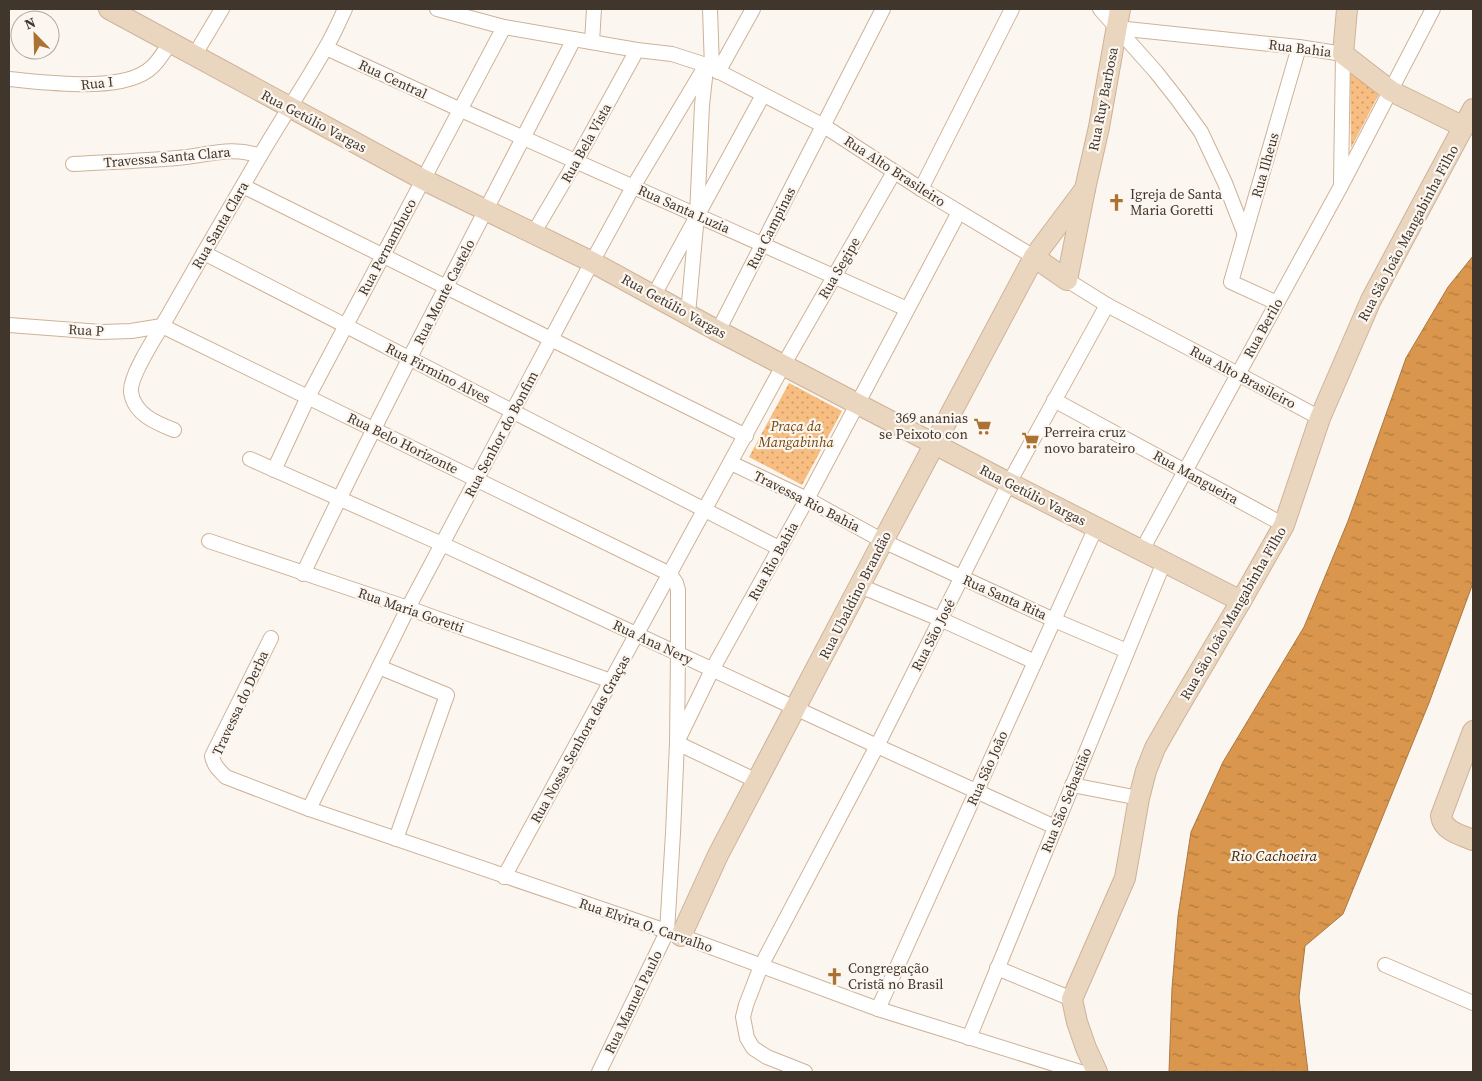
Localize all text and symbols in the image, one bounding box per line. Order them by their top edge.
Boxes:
north arrow [10,10,60,60]
text: N [21,12,39,34]
street label: Rua Bahia [1267,34,1333,62]
street label: Rua Ruy Barbosa [1083,45,1123,153]
street label: Rua Central [355,54,431,104]
street label: Rua I [80,71,114,95]
street label: Rua Getúlio Vargas [258,85,370,157]
street label: Rua Bela Vista [556,99,617,186]
street label: Rua Ilheus [1246,130,1284,200]
street label: Rua Alto Brasileiro [840,131,950,212]
street label: Travessa Santa Clara [103,141,232,173]
street label: Rua São João Mangabinha Filho [1353,141,1463,325]
street label: Rua Santa Clara [187,177,254,272]
street label: Rua Santa Luzia [635,180,734,239]
street label: Rua Campinas [742,183,800,273]
place label: Igreja de Santa Maria Goretti [1130,184,1223,220]
church icon: Igreja de Santa Maria Goretti [1106,192,1126,212]
street label: Rua Pernambuco [353,195,421,299]
street label: Rua Segipe [813,233,865,303]
street label: Rua Monte Castelo [409,235,479,348]
street label: Rua Getúlio Vargas [618,269,730,343]
street label: Rua Berilo [1238,294,1288,361]
street label: Rua P [68,319,104,341]
street label: Rua Firmino Alves [382,338,494,408]
street label: Rua Alto Brasileiro [1186,341,1300,414]
street label: Rua Senhor do Bonfim [459,367,543,501]
street label: Rua Belo Horizonte [344,407,462,479]
place label: 369 ananias se Peixoto con [879,408,969,444]
park label: Praça da Mangabinha [757,416,835,452]
supermarket icon: 369 ananias se Peixoto con [972,416,992,436]
place label: Perreira cruz novo barateiro [1044,422,1136,458]
supermarket icon: Perreira cruz novo barateiro [1020,430,1040,450]
street label: Rua Mangueira [1150,445,1243,509]
street label: Rua Getúlio Vargas [976,460,1090,530]
street label: Travessa Rio Bahia [750,466,864,537]
street label: Rua Rio Bahia [743,517,803,604]
street label: Rua São João Mangabinha Filho [1175,522,1291,703]
street label: Rua Ubaldino Brandão [814,527,896,663]
street label: Rua Santa Rita [960,570,1051,625]
street label: Rua Maria Goretti [355,582,467,638]
street label: Rua São José [906,595,960,675]
street label: Rua Ana Nery [610,615,697,670]
street label: Travessa do Derba [207,646,274,759]
street label: Rua Nossa Senhora das Graças [525,651,635,827]
street label: Rua São João [962,727,1013,809]
street label: Rua São Sebastião [1036,744,1096,856]
water label: Rio Cachoeira [1230,845,1318,866]
street label: Rua Elvira O. Carvalho [576,893,716,957]
street label: Rua Manuel Paulo [599,946,667,1057]
place label: Congregação Cristã no Brasil [848,958,944,994]
church icon: Congregação Cristã no Brasil [824,966,844,986]

